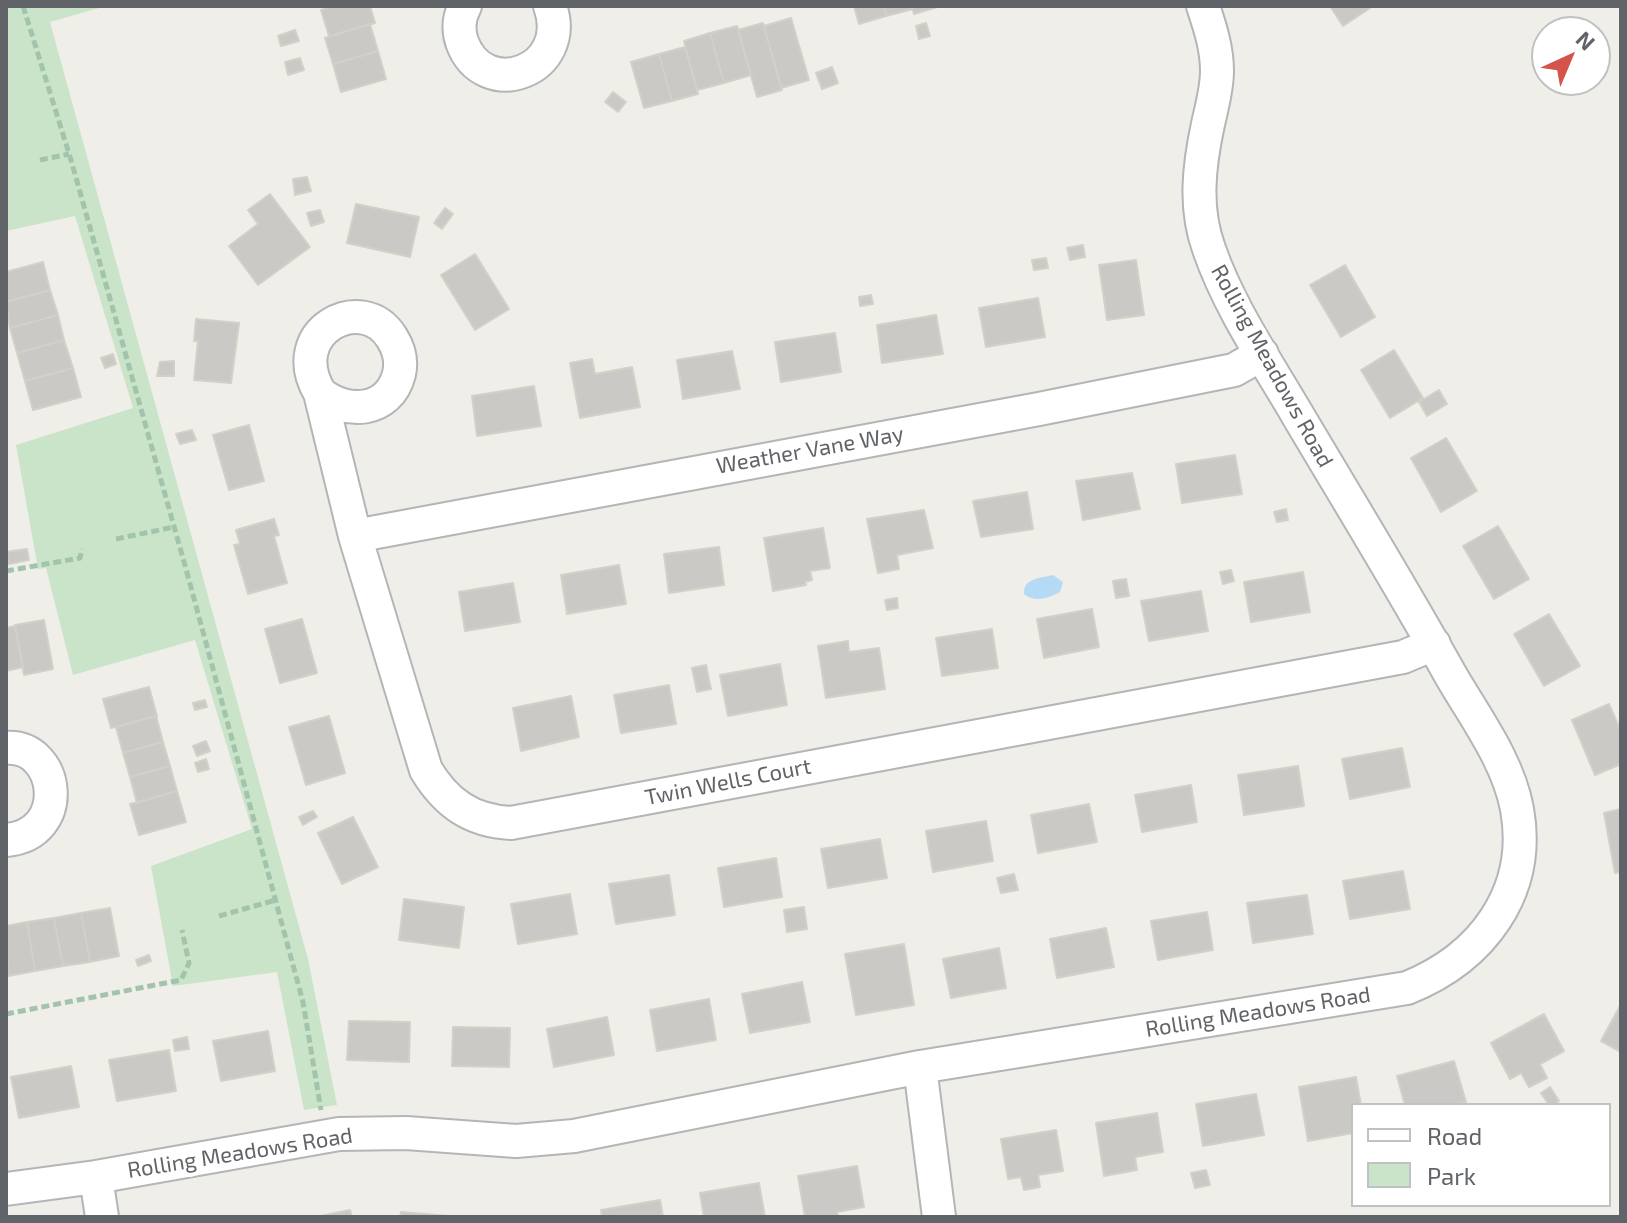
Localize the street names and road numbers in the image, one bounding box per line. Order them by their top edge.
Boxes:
street label: Rolling Meadows Road [1205,260,1339,472]
street label: Weather Vane Way [714,421,906,479]
street label: Twin Wells Court [643,753,813,811]
street label: Rolling Meadows Road [1144,981,1372,1043]
street label: Rolling Meadows Road [126,1122,354,1184]

